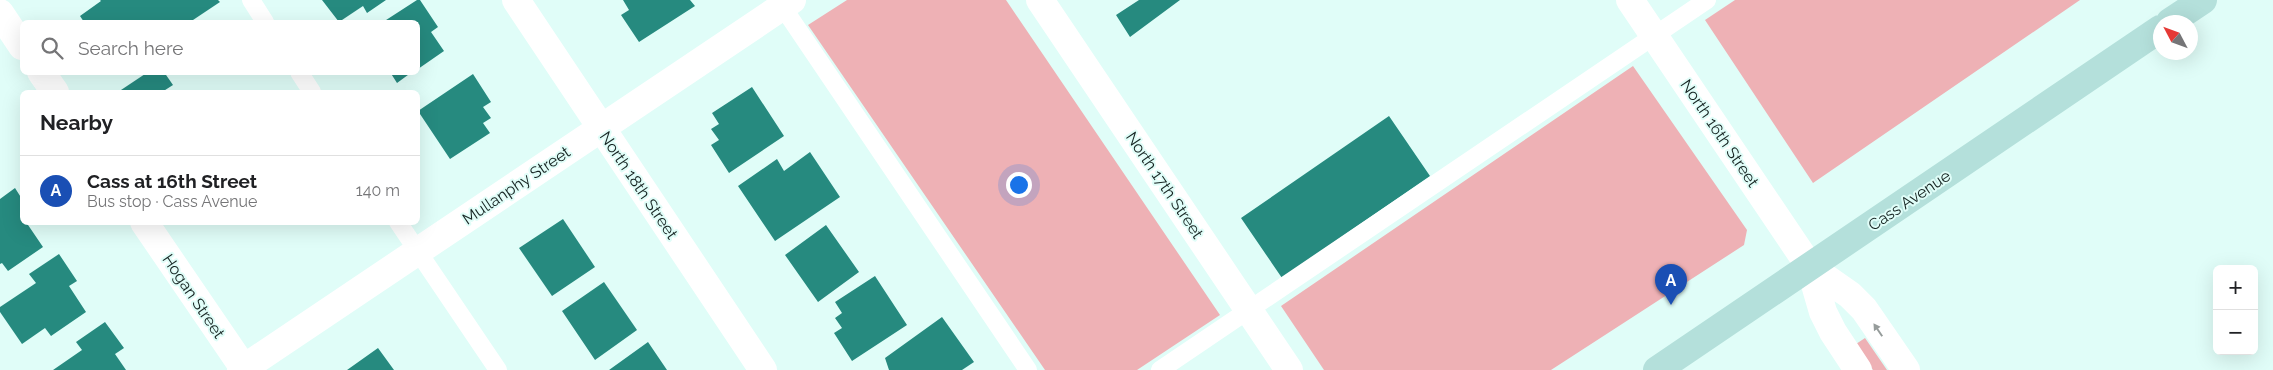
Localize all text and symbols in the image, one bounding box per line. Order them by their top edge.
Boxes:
north arrow [2153,15,2198,60]
search box [20,20,420,75]
icon: search [38,34,66,62]
text: Search here [78,37,184,59]
street label: North 16th Street [1677,76,1763,191]
text: Nearby [40,110,113,135]
street label: North 18th Street [596,128,682,243]
street label: North 17th Street [1122,128,1208,243]
street label: Mullanphy Street [459,142,574,229]
street label: Cass Avenue [1865,166,1954,235]
text: Cass at 16th Street [87,170,257,192]
your location [1006,172,1032,198]
text: A [51,181,61,200]
text: 140 m [356,181,400,200]
text: Bus stop · Cass Avenue [87,192,257,211]
street label: Hogan Street [158,251,229,343]
pin: A [1655,264,1687,305]
map controls [2213,265,2258,355]
button: + [2213,265,2258,310]
button: − [2213,310,2258,355]
one-way arrow [1873,323,1883,336]

